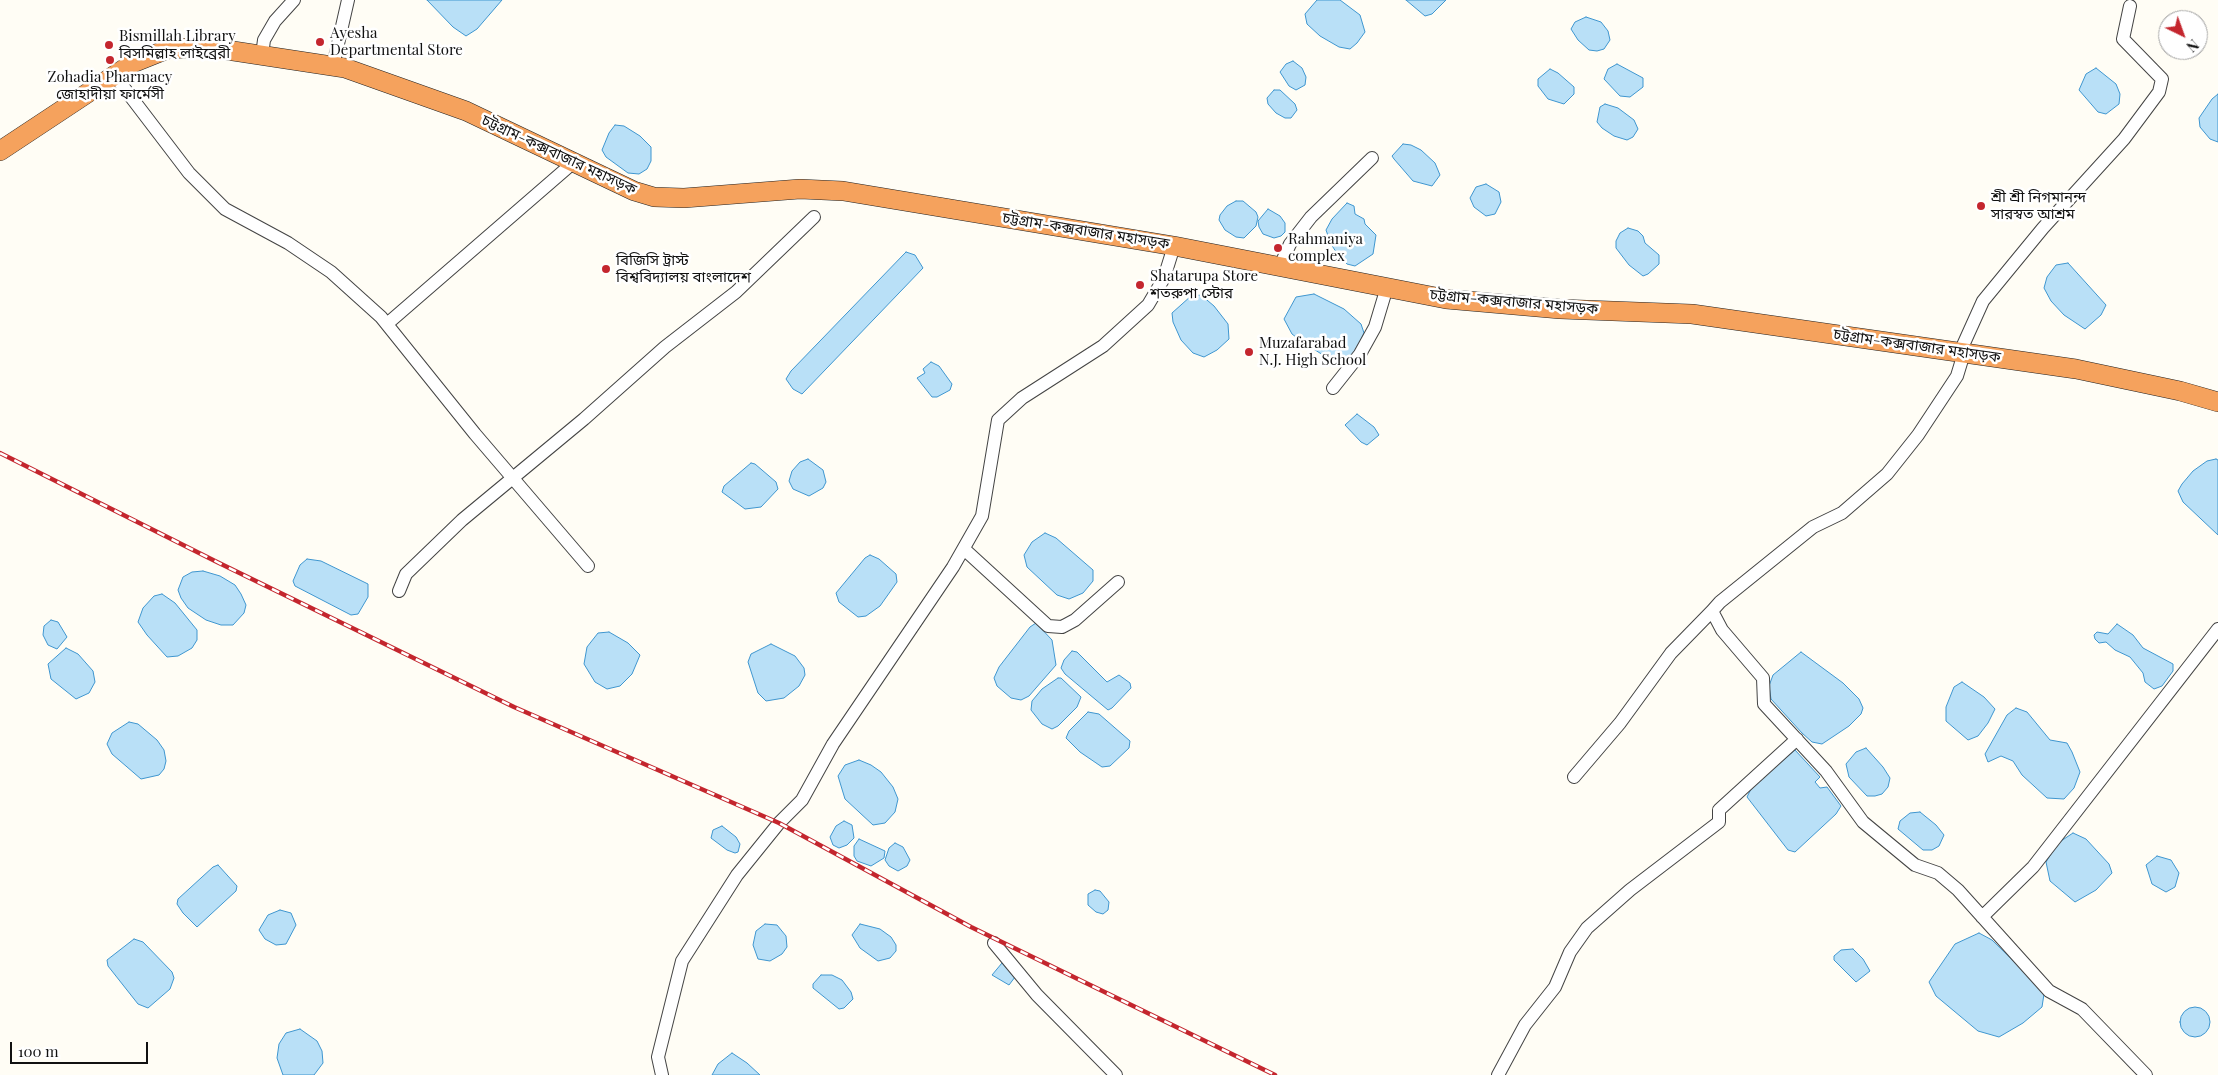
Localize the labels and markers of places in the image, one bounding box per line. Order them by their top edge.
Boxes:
place label: Ayesha Departmental Store [330,24,463,59]
place label: Bismillah Library বিসমিল্লাহ লাইব্রেরী [119,27,236,62]
marker: Ayesha Departmental Store [314,36,326,48]
marker: Bismillah Library বিসমিল্লাহ লাইব্রেরী [103,39,115,51]
marker: Zohadia Pharmacy জোহাদীয়া ফার্মেসী [104,54,116,66]
place label: Zohadia Pharmacy জোহাদীয়া ফার্মেসী [48,68,172,103]
place label: শ্রী শ্রী নিগমানন্দ সারস্বত আশ্রম [1991,188,2086,223]
marker: শ্রী শ্রী নিগমানন্দ সারস্বত আশ্রম [1975,200,1987,212]
place label: Rahmaniya complex [1288,230,1363,265]
marker: Rahmaniya complex [1272,242,1284,254]
place label: বিজিসি ট্রাস্ট বিশ্ববিদ্যালয় বাংলাদেশ [616,251,751,286]
marker: বিজিসি ট্রাস্ট বিশ্ববিদ্যালয় বাংলাদেশ [600,263,612,275]
place label: Shatarupa Store শতরুপা স্টোর [1150,267,1258,302]
marker: Shatarupa Store শতরুপা স্টোর [1134,279,1146,291]
place label: Muzafarabad N.J. High School [1259,334,1366,369]
marker: Muzafarabad N.J. High School [1243,346,1255,358]

